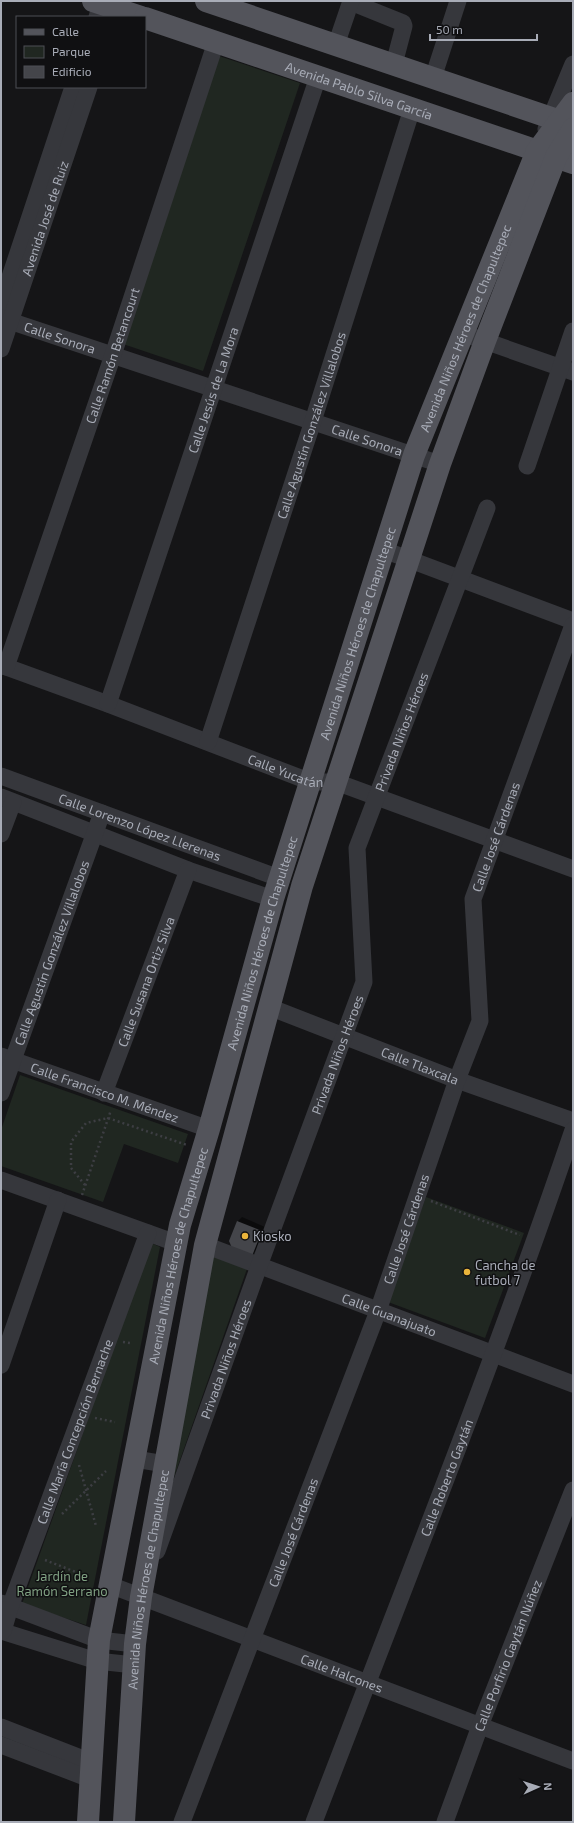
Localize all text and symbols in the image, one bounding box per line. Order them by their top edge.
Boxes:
legend [16,16,146,88]
scale bar [430,16,537,42]
text: 50 m [436,22,463,36]
text: Calle [52,24,79,38]
text: Parque [52,44,90,58]
street label: Avenida Pablo Silva García [283,58,435,123]
text: Edificio [52,64,92,78]
street label: Avenida José de Ruiz [18,158,72,278]
street label: Avenida Niños Héroes de Chapultepec [416,222,515,434]
street label: Calle Ramón Betancourt [82,286,143,426]
street label: Calle Sonora [22,318,98,357]
street label: Calle Jesús de La Mora [185,325,242,455]
street label: Calle Agustín González Villalobos [274,330,349,521]
street label: Calle Sonora [330,421,405,459]
street label: Avenida Niños Héroes de Chapultepec [316,525,399,742]
street label: Privada Niños Héroes [371,670,431,794]
street label: Calle Yucatán [246,751,323,790]
street label: Calle José Cárdenas [468,780,523,894]
street label: Calle Lorenzo López Llerenas [57,790,223,864]
street label: Avenida Niños Héroes de Chapultepec [223,834,301,1052]
street label: Calle Agustín González Villalobos [11,858,92,1048]
street label: Calle Susana Ortiz Silva [114,914,178,1049]
street label: Privada Niños Héroes [308,993,367,1117]
street label: Calle Tlaxcala [379,1043,461,1088]
street label: Calle Francisco M. Méndez [29,1059,181,1126]
street label: Avenida Niños Héroes de Chapultepec [145,1145,211,1365]
street label: Calle José Cárdenas [380,1172,432,1286]
place label: Kiosko [253,1228,292,1244]
marker: Kiosko [240,1231,250,1241]
place label: Cancha de futbol 7 [475,1257,535,1288]
marker: Cancha de futbol 7 [462,1267,472,1277]
street label: Calle Guanajuato [340,1289,439,1340]
street label: Privada Niños Héroes [197,1297,255,1421]
street label: Calle María Concepción Bernache [33,1337,116,1526]
street label: Calle Roberto Gaytán [417,1417,476,1539]
street label: Avenida Niños Héroes de Chapultepec [124,1468,172,1690]
street label: Calle José Cárdenas [265,1476,321,1589]
park label: Jardín de Ramón Serrano [16,1568,108,1599]
street label: Calle Porfirio Gaytán Núñez [471,1577,545,1733]
street label: Calle Halcones [298,1650,385,1696]
north arrow [518,1767,558,1807]
text: N [542,1782,555,1791]

